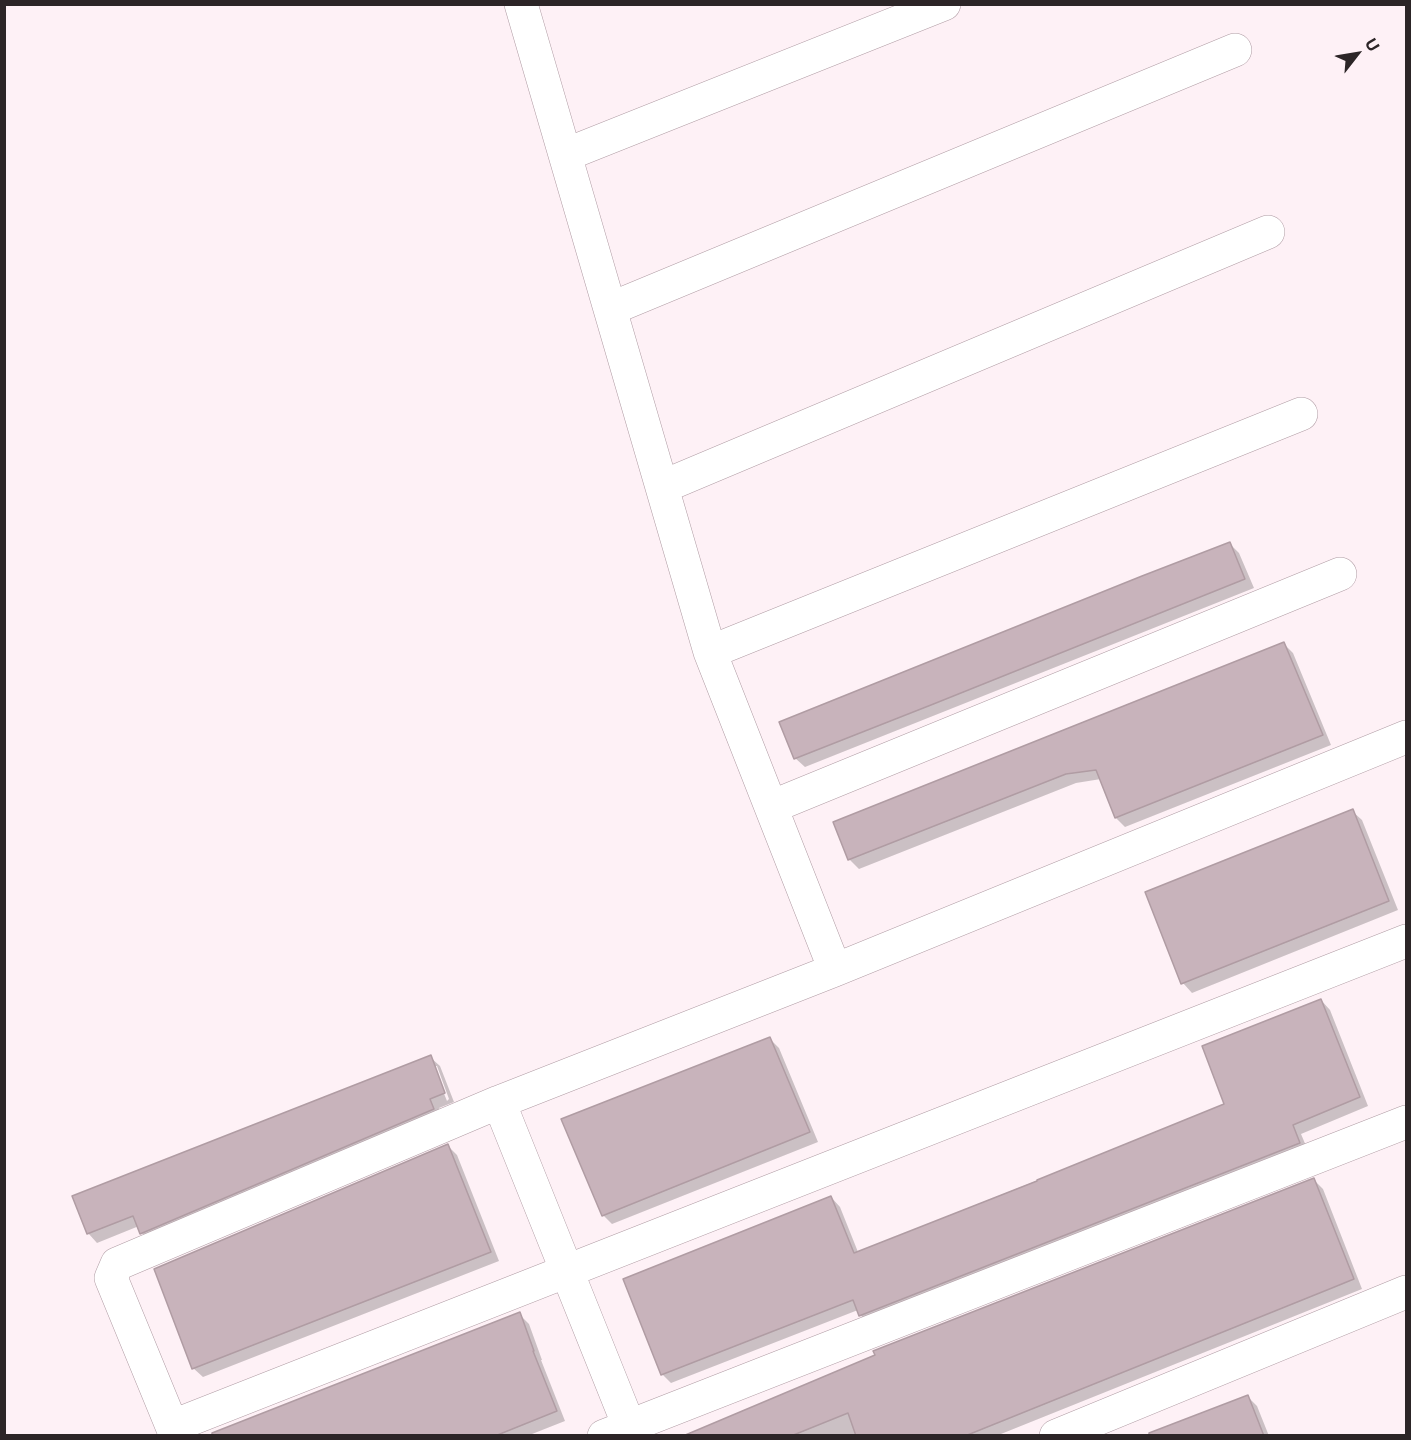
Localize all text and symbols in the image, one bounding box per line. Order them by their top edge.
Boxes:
north arrow [1327,24,1387,84]
text: U [1361,35,1384,55]

